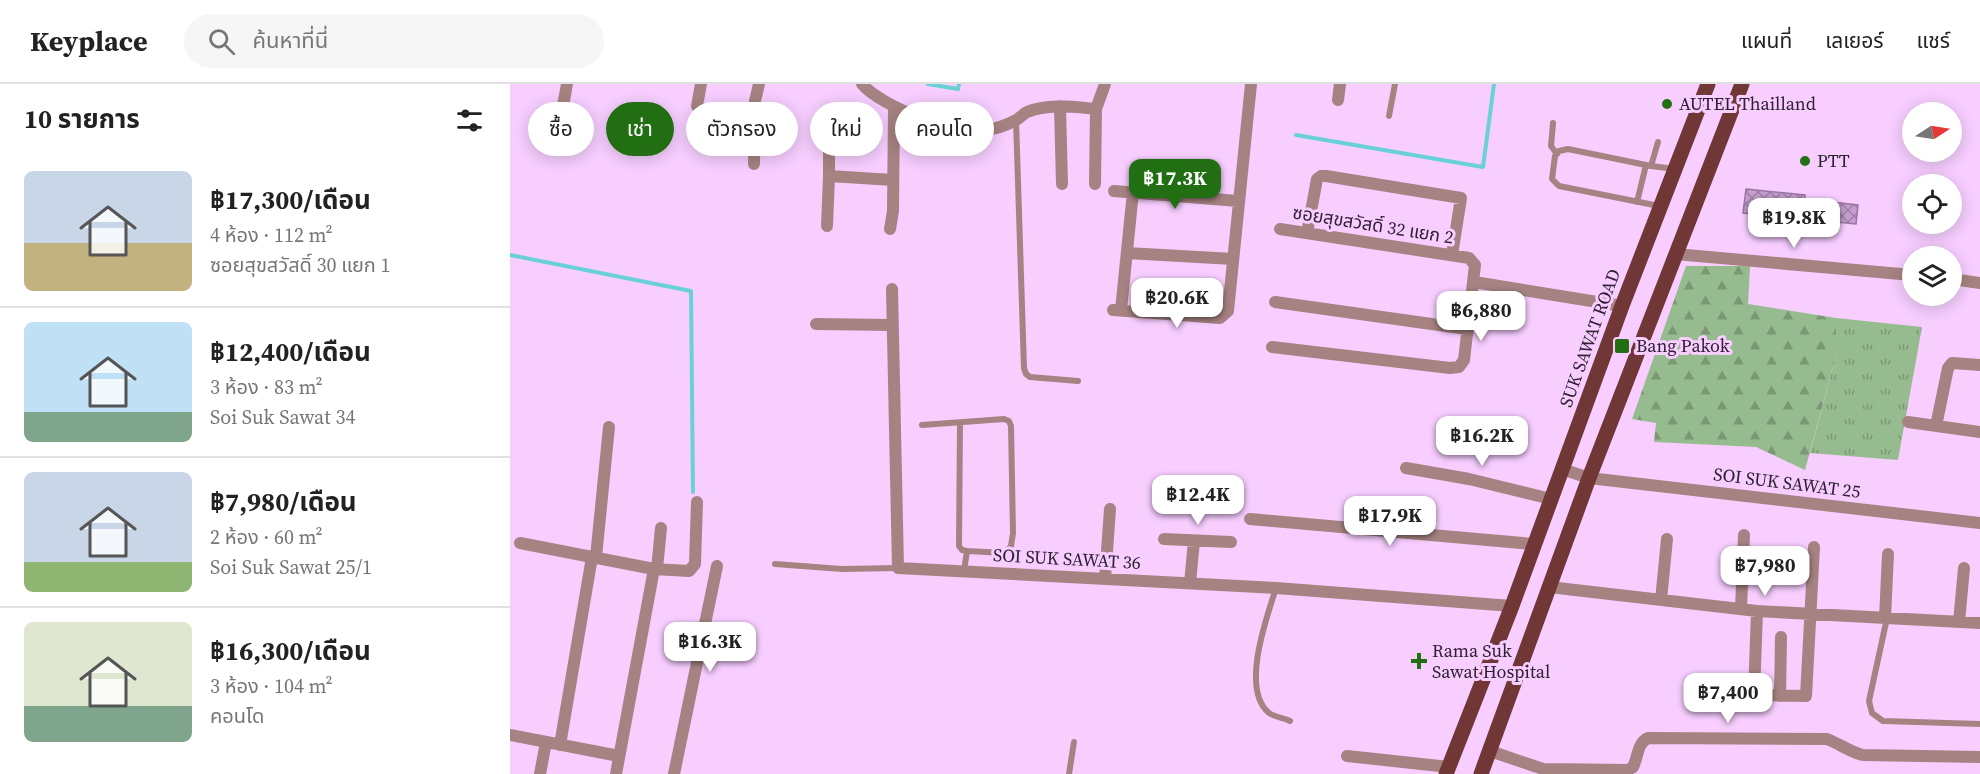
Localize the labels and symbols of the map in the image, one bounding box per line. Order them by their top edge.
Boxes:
place label: AUTEL Thailland [1679,91,1816,116]
marker: AUTEL Thailland [1660,97,1674,111]
north arrow [1902,102,1962,162]
place label: PTT [1817,148,1850,173]
marker: PTT [1798,154,1812,168]
pin: ฿17.3K [1126,159,1224,210]
pin: ฿19.8K [1745,198,1843,249]
street label: ซอยสุขสวัสดิ์ 32 แยก 2 [1291,199,1455,250]
street label: SUK SAWAT ROAD [1553,265,1626,410]
pin: ฿20.6K [1128,278,1226,329]
pin: ฿6,880 [1432,291,1530,342]
place label: Bang Pakok [1636,333,1730,358]
marker: Bang Pakok [1613,337,1631,355]
pin: ฿16.2K [1433,416,1531,467]
street label: SOI SUK SAWAT 25 [1712,461,1862,504]
pin: ฿12.4K [1149,475,1247,526]
pin: ฿17.9K [1341,496,1439,547]
street label: SOI SUK SAWAT 36 [993,542,1142,575]
pin: ฿7,980 [1716,546,1814,597]
pin: ฿16.3K [661,622,759,673]
place label: Rama Suk Sawat Hospital [1432,638,1550,684]
marker: Rama Suk Sawat Hospital [1410,652,1428,670]
pin: ฿7,400 [1679,673,1777,724]

